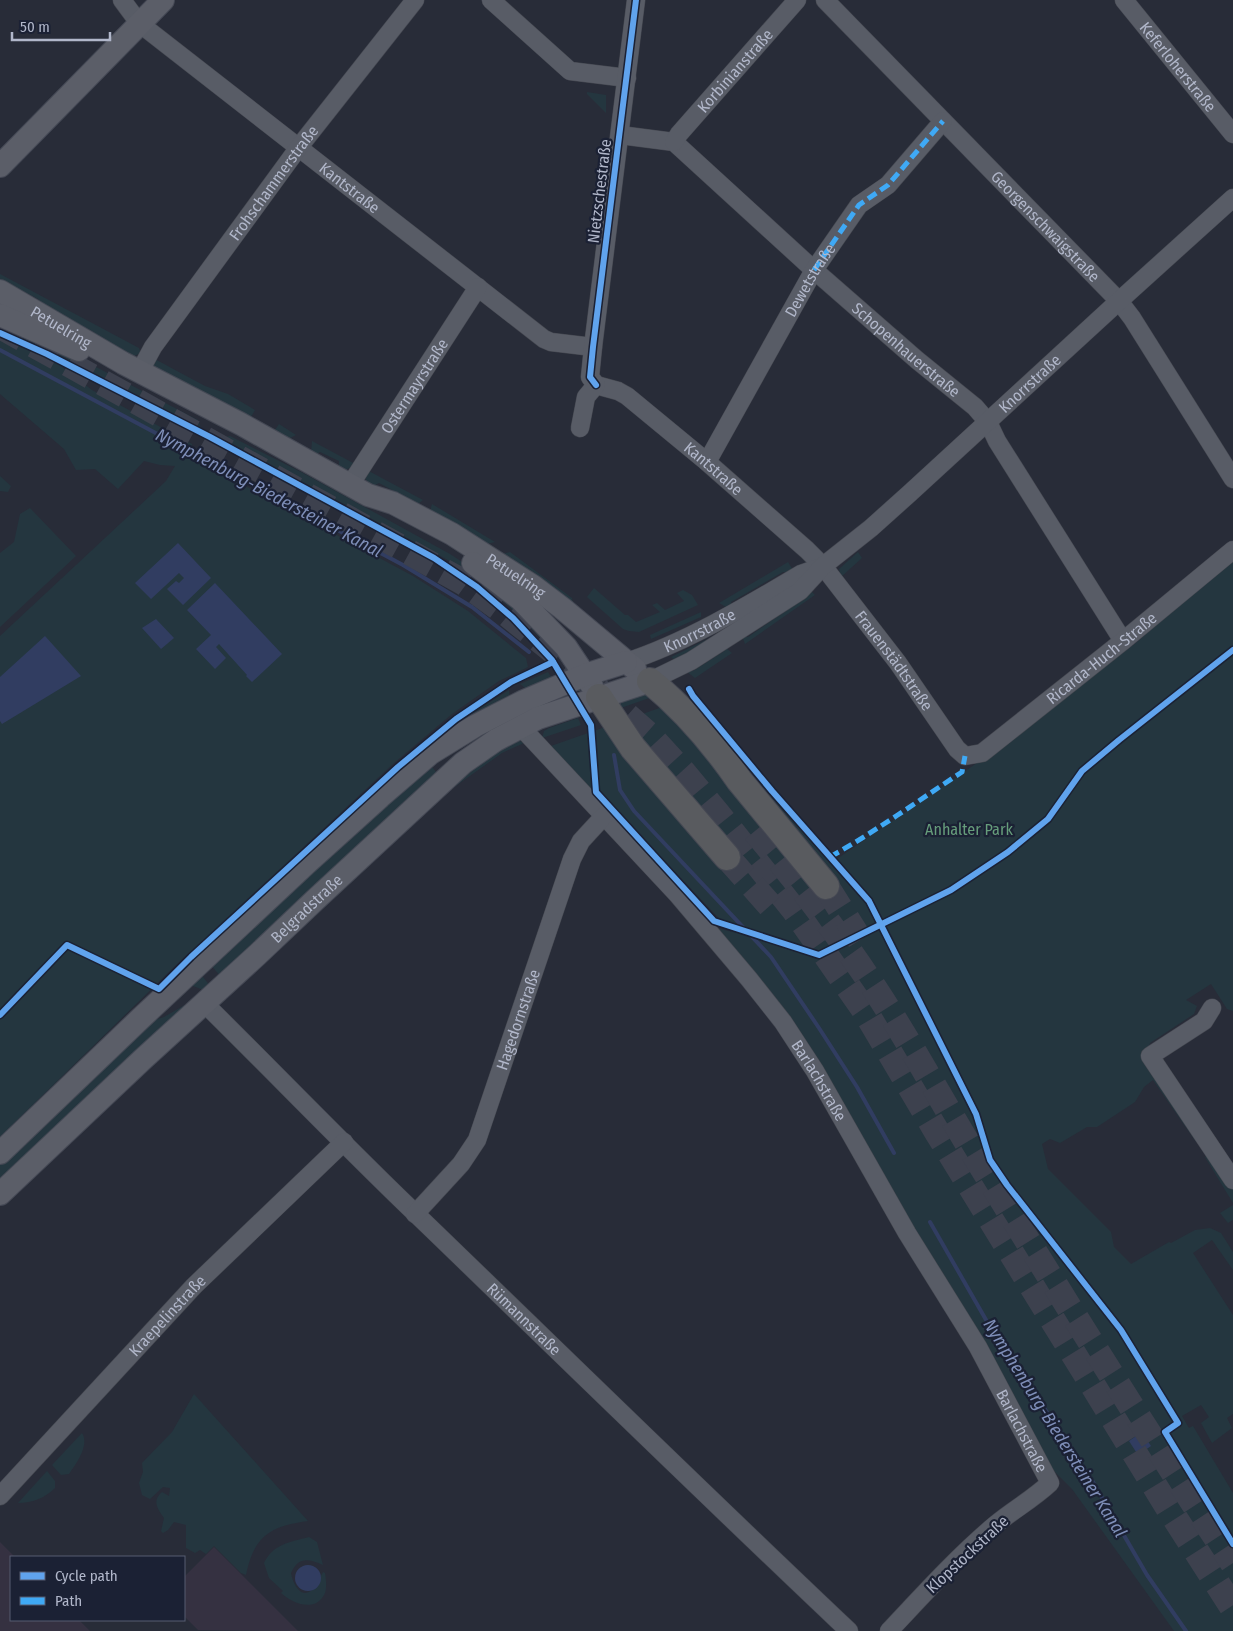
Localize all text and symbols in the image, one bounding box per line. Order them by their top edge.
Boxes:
scale bar [12,10,110,42]
text: 50 m [20,18,50,36]
street label: Keferloherstraße [1136,18,1220,116]
street label: Korbinianstraße [693,25,777,117]
street label: Frohschammerstraße [225,122,322,244]
street label: Nietzschestraße [584,138,615,244]
street label: Kantstraße [316,158,384,217]
street label: Georgenschwaigstraße [987,167,1104,286]
street label: Dewetstraße [781,240,840,320]
street label: Schopenhauerstraße [848,299,964,401]
street label: Petuelring [27,302,95,353]
street label: Ostermayrstraße [377,335,452,437]
street label: Knorrstraße [995,350,1065,417]
water label: Nymphenburg-Biedersteiner Kanal [152,424,386,562]
street label: Kantstraße [680,438,747,499]
street label: Petuelring [483,549,550,602]
street label: Knorrstraße [661,605,739,657]
street label: Frauenstädtstraße [851,607,937,714]
street label: Ricarda-Huch-Straße [1043,608,1161,708]
park label: Anhalter Park [925,820,1013,839]
street label: Belgradstraße [267,870,347,947]
street label: Hagedornstraße [492,967,544,1072]
street label: Barlachstraße [787,1037,850,1125]
street label: Kraepelinstraße [125,1271,210,1360]
street label: Rümannstraße [483,1279,565,1359]
water label: Nymphenburg-Biedersteiner Kanal [978,1315,1132,1542]
street label: Barlachstraße [992,1386,1052,1476]
street label: Klopstockstraße [922,1511,1012,1597]
legend [10,1556,185,1621]
text: Cycle path [55,1567,118,1585]
text: Path [55,1592,82,1610]

